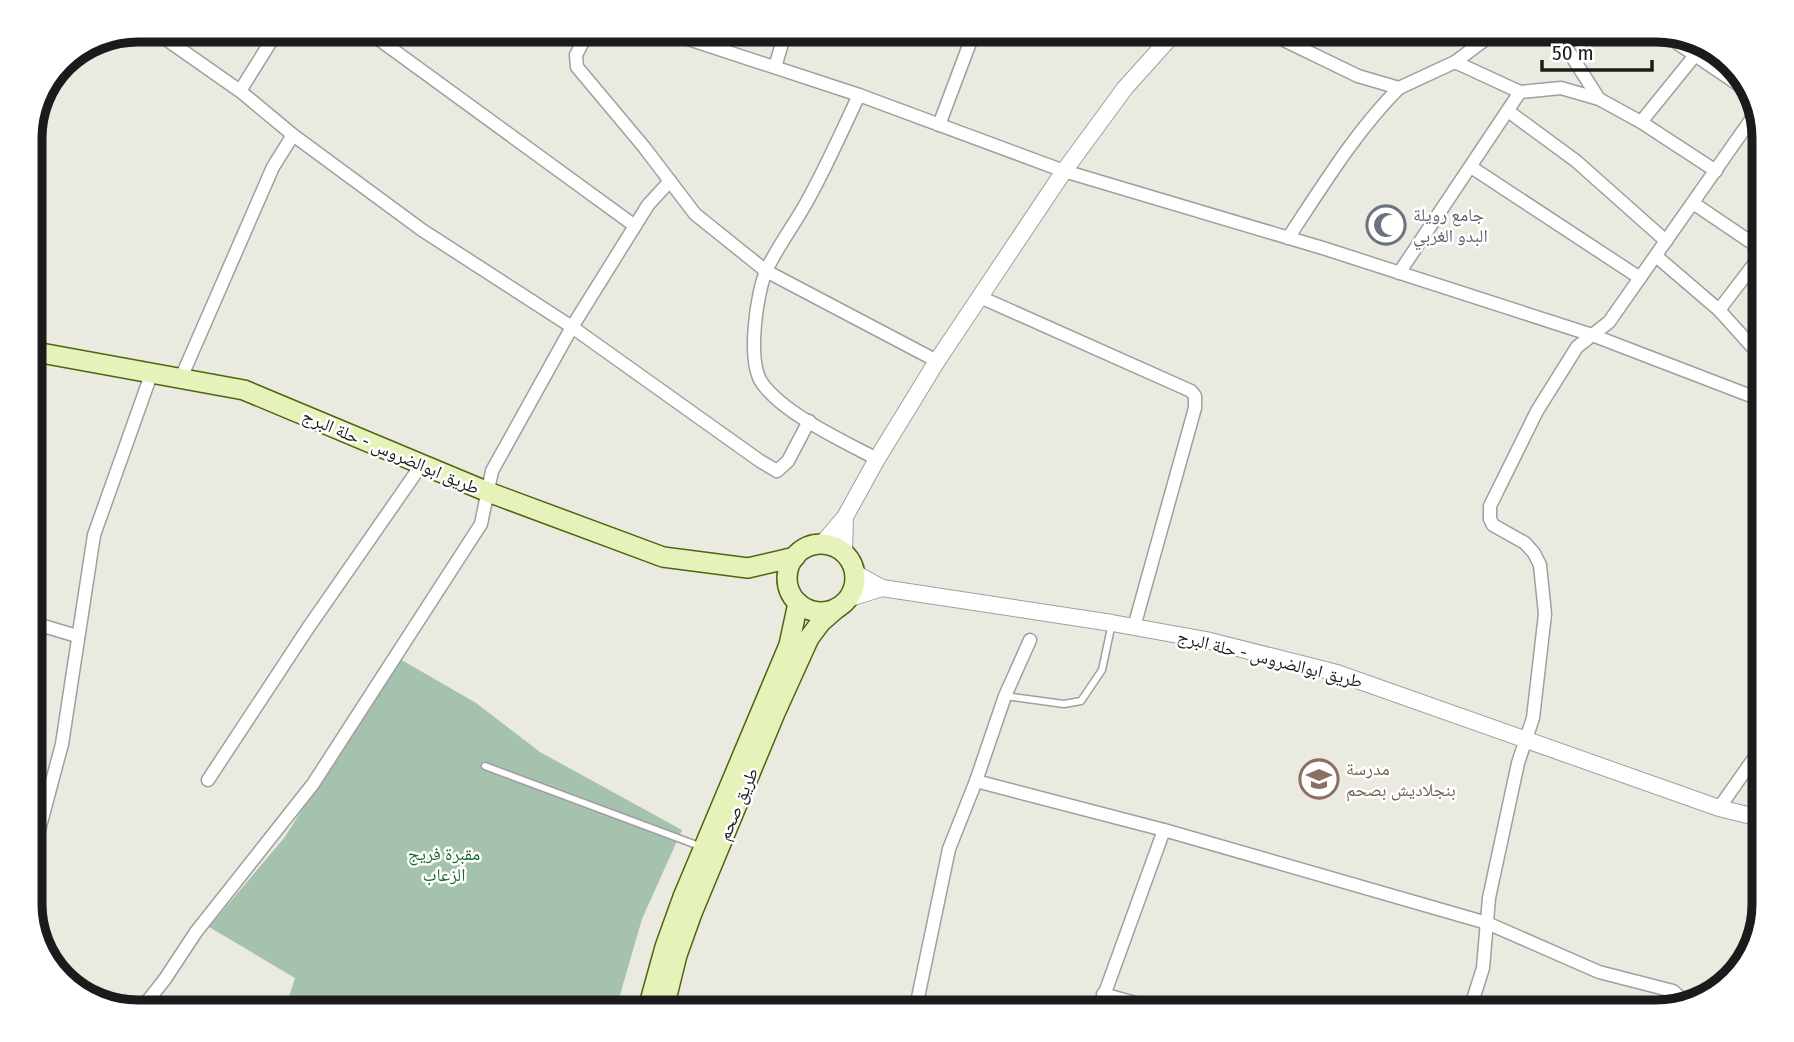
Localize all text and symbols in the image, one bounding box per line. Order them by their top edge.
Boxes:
scale bar [1542,28,1652,72]
text: 50 m [1552,40,1594,66]
mosque icon: جامع رويلة البدو الغربي [1365,204,1407,246]
place label: جامع رويلة البدو الغربي [1413,204,1488,251]
street label: طريق ابوالضروس - حلة البرج [299,405,483,500]
street label: طريق ابوالضروس - حلة البرج [1175,625,1365,694]
school or university icon: مدرسة بنجلاديش بصحم [1298,758,1340,800]
place label: مدرسة بنجلاديش بصحم [1346,758,1456,802]
street label: طريق صحم [713,764,764,844]
park label: مقبرة فريج الزعاب [408,843,480,886]

